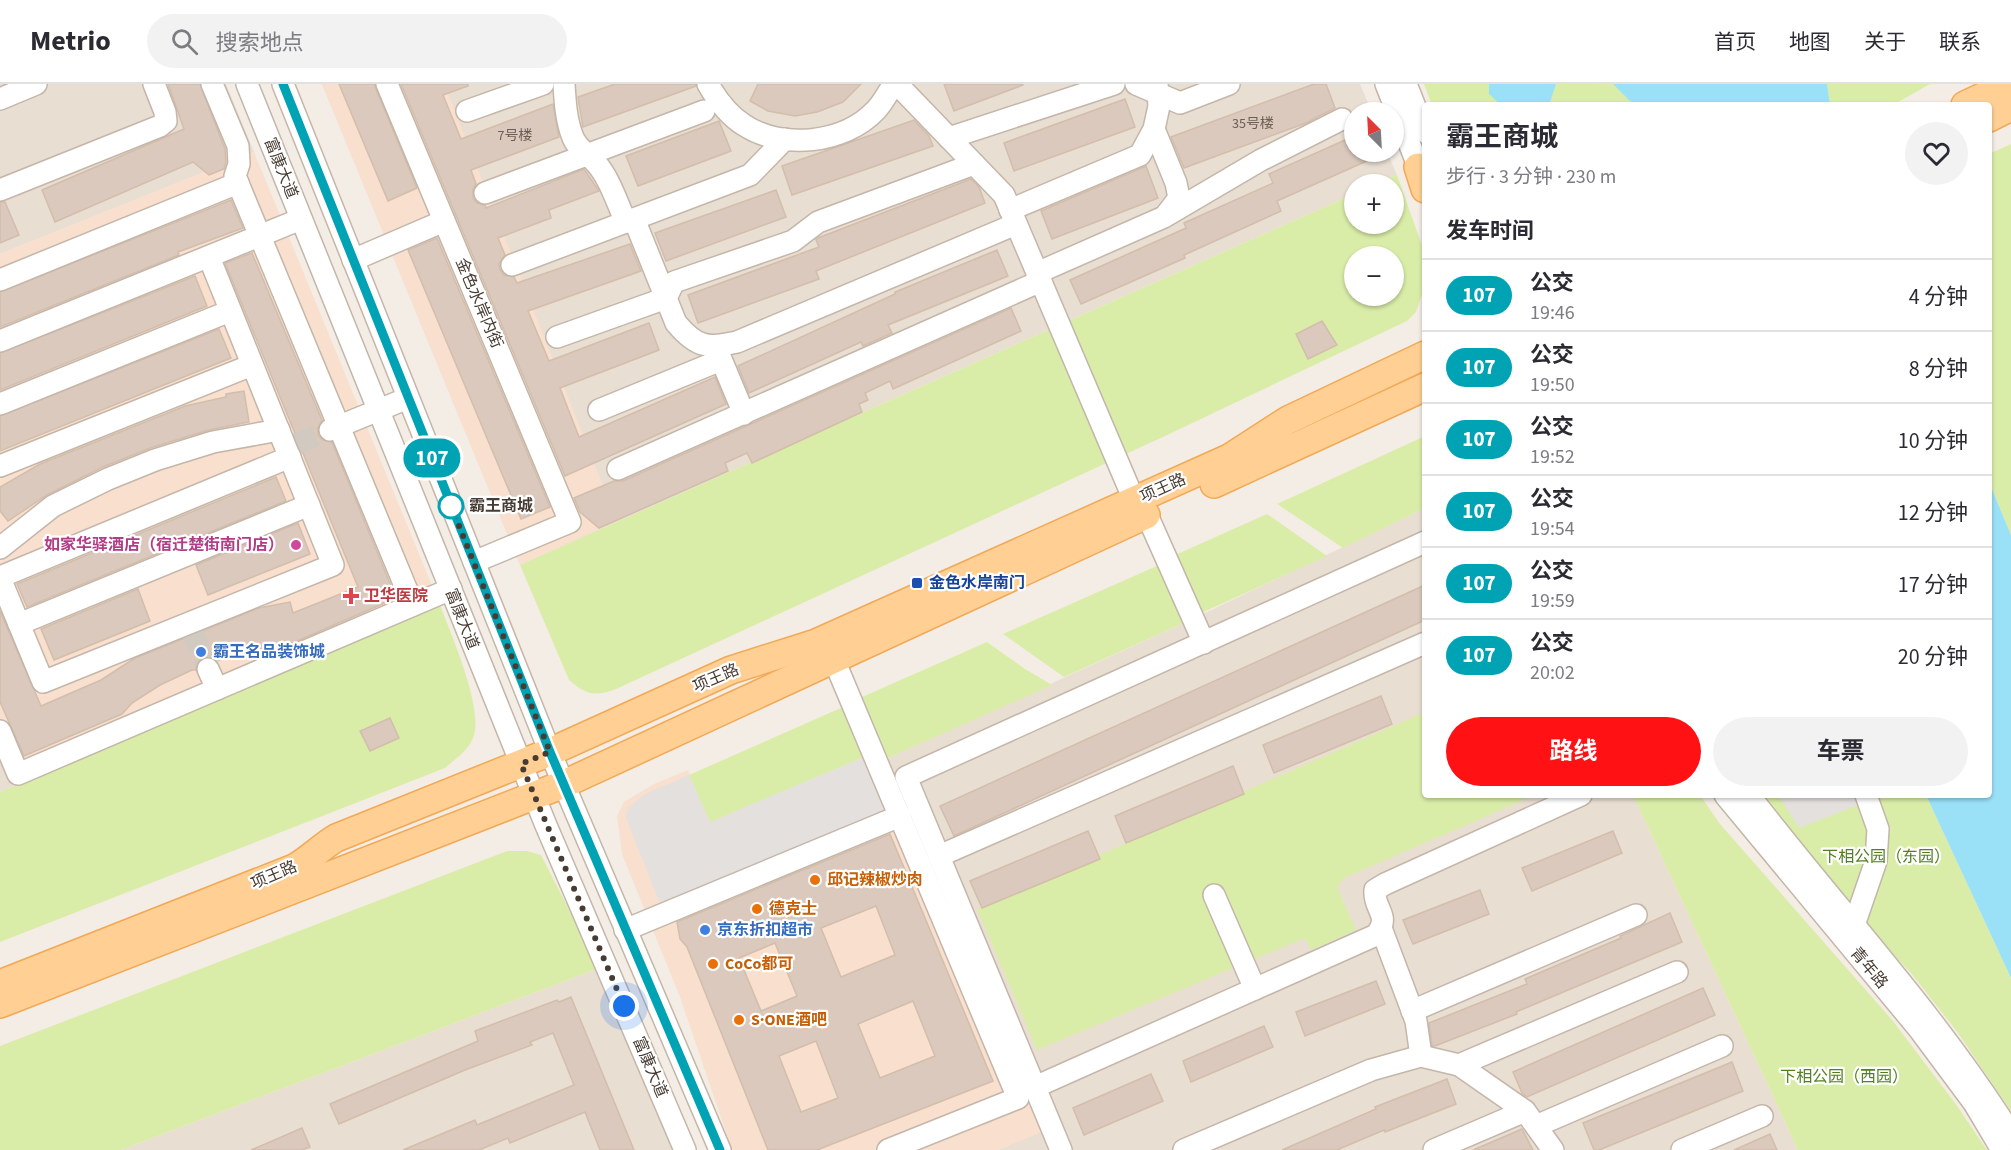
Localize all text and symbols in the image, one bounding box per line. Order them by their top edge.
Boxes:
search box [147,14,567,68]
text: Metrio [30,21,111,61]
icon: search [168,25,201,58]
text: 搜索地点 [216,27,304,59]
text: 首页 [1714,27,1756,57]
text: 地图 [1789,27,1831,57]
text: 关于 [1864,27,1906,57]
text: 联系 [1939,27,1981,57]
north arrow [1344,102,1404,162]
map controls [1344,102,1404,306]
house number: 35号楼 [1232,114,1274,134]
text: 霸王商城 [1446,117,1558,157]
button: heart [1905,122,1968,185]
house number: 7号楼 [498,126,532,146]
street label: 富康大道 [259,134,303,202]
text: 步行 · 3 分钟 · 230 m [1446,163,1616,191]
button: + [1344,174,1404,234]
text: 发车时间 [1446,215,1534,247]
button: − [1344,246,1404,306]
street label: 金色水岸内街 [450,255,508,351]
text: 公交 [1530,267,1574,299]
text: 107 [1462,280,1496,310]
text: 4 分钟 [1909,281,1968,313]
text: 19:46 [1530,299,1575,327]
text: 公交 [1530,339,1574,371]
text: 107 [1462,352,1496,382]
text: 8 分钟 [1909,353,1968,385]
text: 19:50 [1530,371,1575,399]
text: 公交 [1530,411,1574,443]
text: 107 [1462,424,1496,454]
text: 10 分钟 [1898,425,1968,457]
line badge: 107 [398,438,466,478]
text: 107 [415,443,449,473]
text: 19:52 [1530,443,1575,471]
street label: 项王路 [1137,468,1189,508]
text: 公交 [1530,483,1574,515]
marker: 霸王商城 [438,493,464,519]
place label: 霸王商城 [469,495,533,517]
text: 107 [1462,496,1496,526]
text: 12 分钟 [1898,497,1968,529]
text: 19:54 [1530,515,1575,543]
place label: 如家华驿酒店（宿迁楚街南门店） [44,534,284,556]
marker: 如家华驿酒店（宿迁楚街南门店） [289,538,303,552]
text: 公交 [1530,555,1574,587]
text: 107 [1462,568,1496,598]
text: 17 分钟 [1898,569,1968,601]
place label: 金色水岸南门 [929,572,1025,594]
marker: 金色水岸南门 [910,576,924,590]
place label: 卫华医院 [364,585,428,607]
street label: 富康大道 [440,585,484,653]
marker: 卫华医院 [342,587,360,605]
text: 19:59 [1530,587,1575,615]
text: 公交 [1530,627,1574,659]
text: 107 [1462,640,1496,670]
place label: 霸王名品装饰城 [213,641,325,663]
text: 20 分钟 [1898,641,1968,673]
marker: 霸王名品装饰城 [194,645,208,659]
street label: 项王路 [690,658,742,698]
text: 20:02 [1530,659,1575,687]
button: 路线 [1446,717,1701,786]
button: 车票 [1713,717,1968,786]
park label: 下相公园（东园） [1822,846,1950,868]
street label: 项王路 [248,855,300,895]
place label: 邱记辣椒炒肉 [827,869,923,891]
marker: 邱记辣椒炒肉 [808,873,822,887]
place label: 德克士 [769,898,817,920]
marker: 德克士 [750,902,764,916]
place label: 京东折扣超市 [717,919,813,941]
marker: 京东折扣超市 [698,923,712,937]
street label: 青年路 [1845,943,1893,993]
place label: CoCo都可 [725,953,793,975]
marker: CoCo都可 [706,957,720,971]
your location [609,991,639,1021]
place label: S·ONE酒吧 [751,1009,827,1031]
marker: S·ONE酒吧 [732,1013,746,1027]
street label: 富康大道 [627,1033,673,1101]
park label: 下相公园（西园） [1780,1066,1908,1088]

